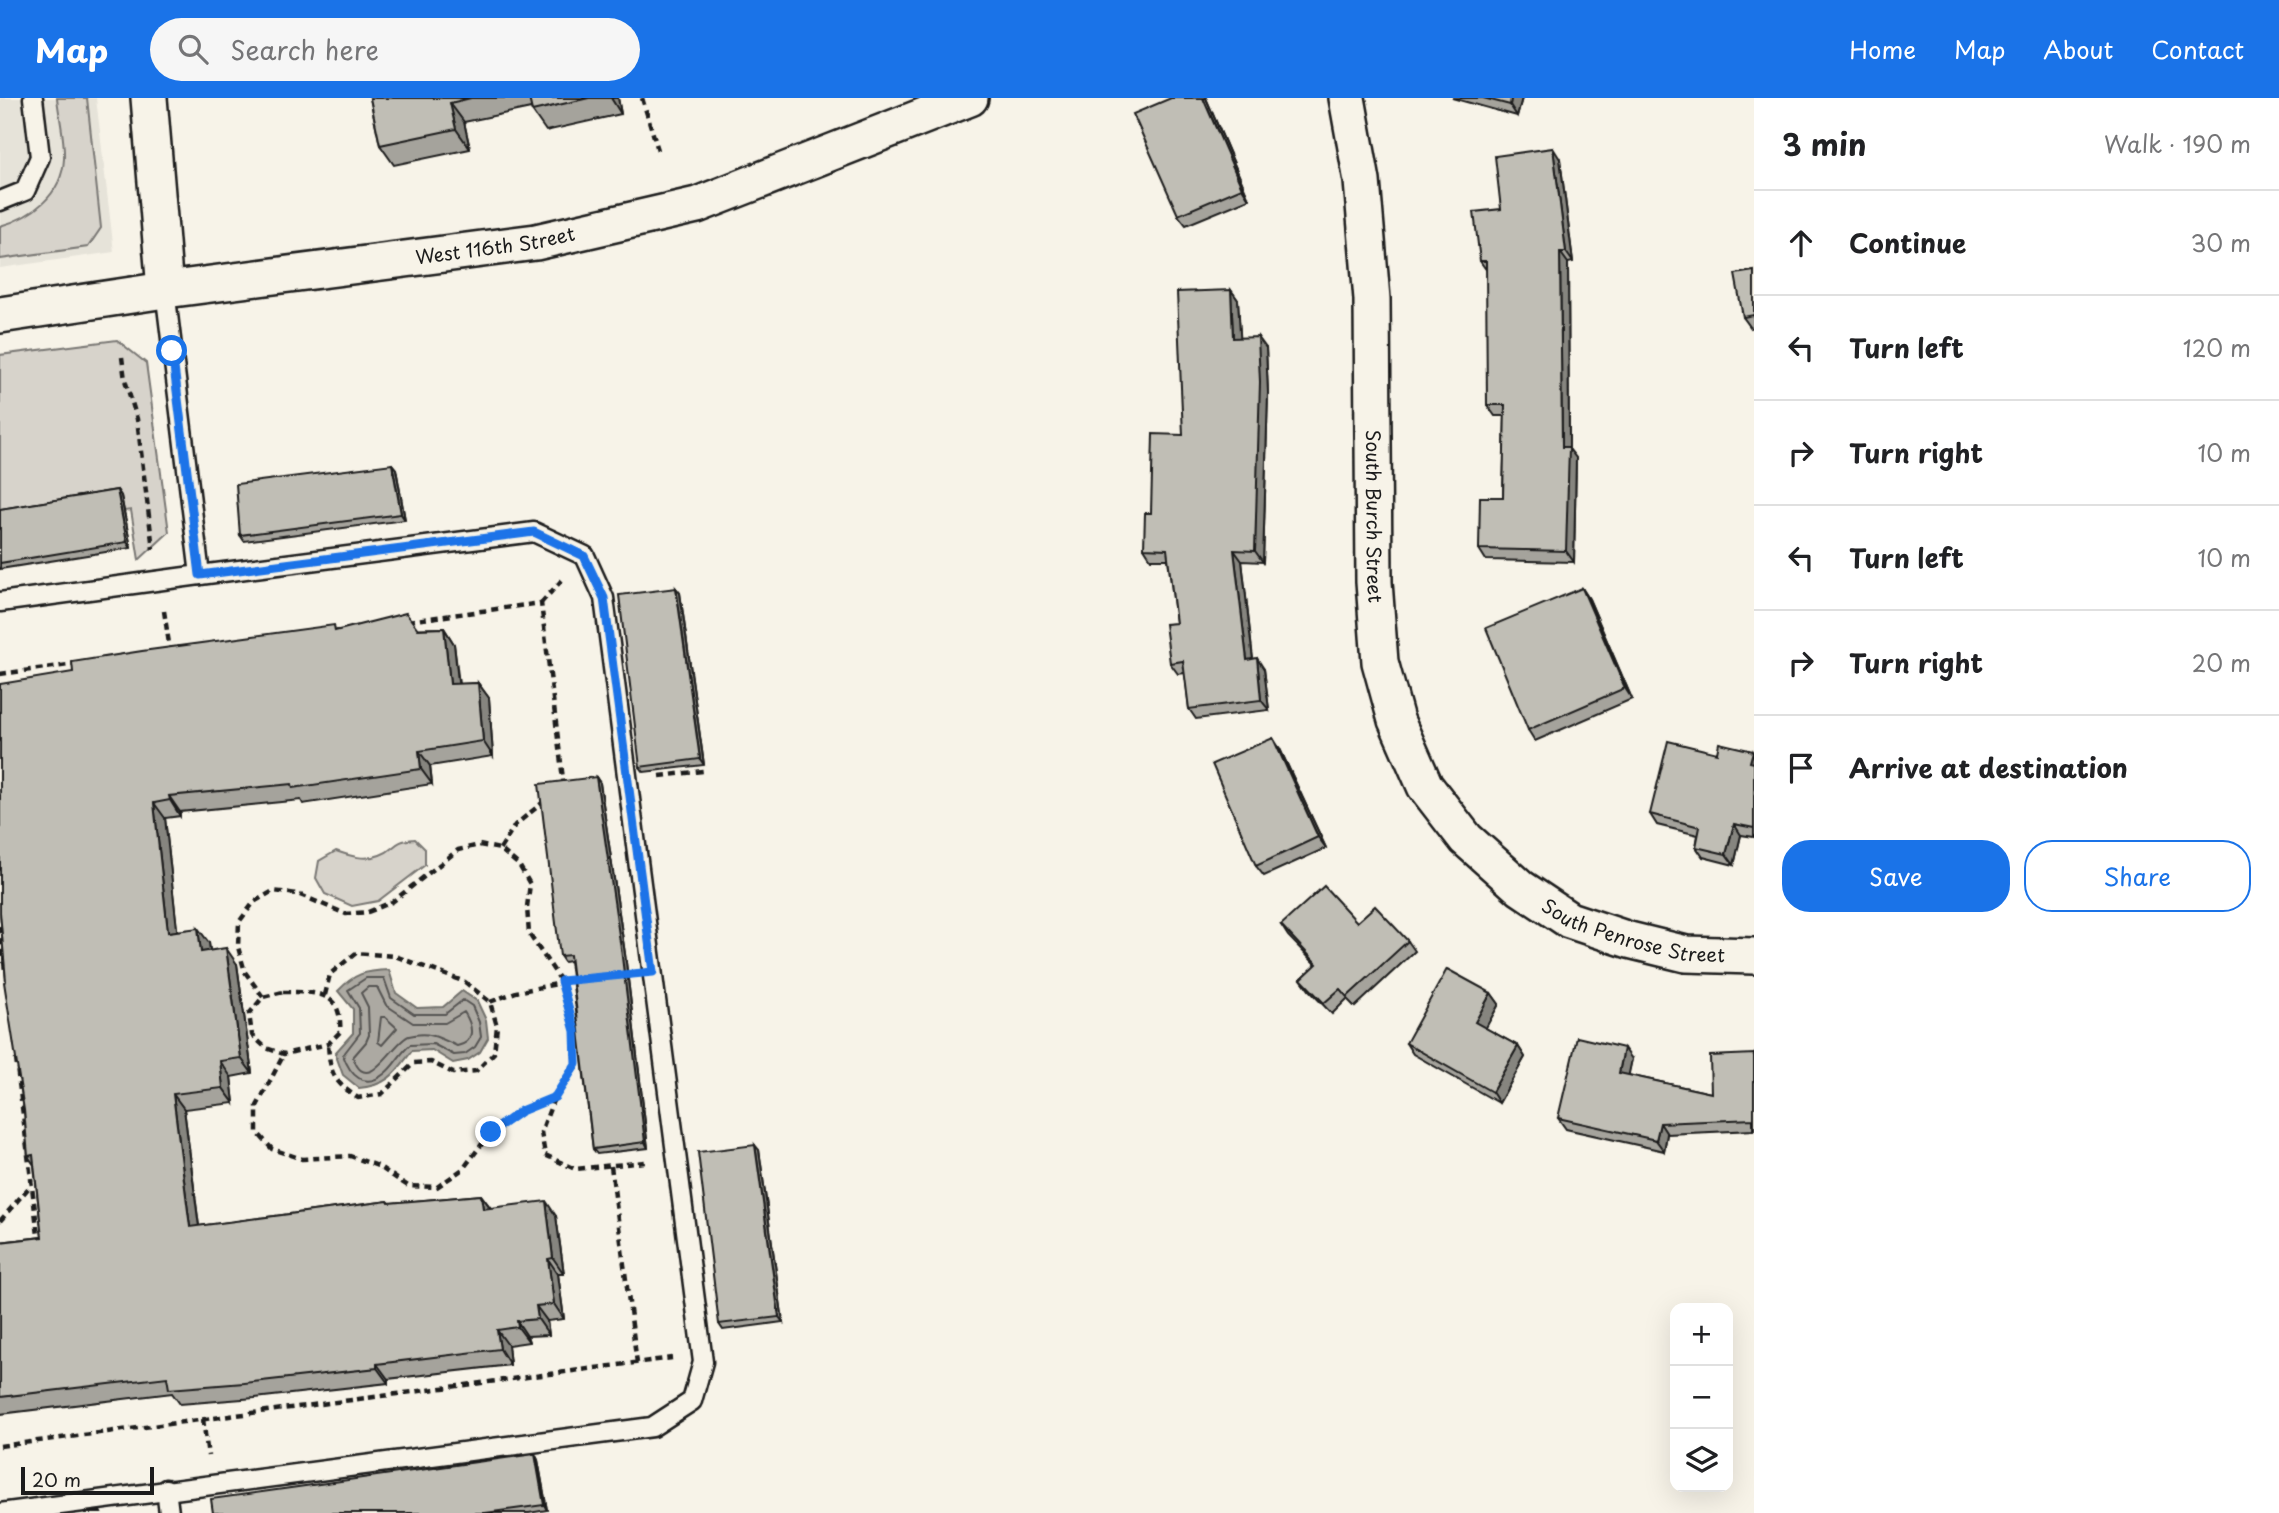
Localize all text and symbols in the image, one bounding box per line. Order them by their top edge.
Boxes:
search box [150,18,640,81]
text: Map [35,24,108,74]
icon: search [174,30,212,68]
text: Search here [230,30,379,69]
text: Home [1849,31,1916,67]
text: Map [1954,31,2005,67]
text: About [2043,31,2113,67]
text: Contact [2151,31,2244,67]
text: 3 min [1782,121,1867,166]
text: Walk · 190 m [2104,126,2251,161]
street label: West 116th Street [414,218,578,270]
text: Continue [1849,223,1966,262]
icon: ahead [1782,224,1820,262]
text: 30 m [2190,225,2251,260]
text: Turn left [1849,328,1964,367]
icon: left [1782,329,1820,367]
text: 120 m [2183,330,2251,365]
route start [156,335,187,366]
street label: South Burch Street [1360,430,1391,604]
text: Turn right [1849,433,1983,472]
icon: right [1782,434,1820,472]
text: 10 m [2197,435,2251,470]
text: Turn left [1849,538,1964,577]
icon: left [1782,539,1820,577]
text: 10 m [2197,540,2251,575]
text: Turn right [1849,643,1983,682]
icon: right [1782,644,1820,682]
text: 20 m [2192,645,2251,680]
text: Arrive at destination [1849,748,2128,787]
icon: arrive [1782,749,1820,787]
button: Save [1782,840,2010,912]
button: Share [2024,840,2251,912]
street label: South Penrose Street [1537,891,1726,968]
route end [475,1116,506,1147]
map controls [1670,1303,1733,1492]
button: + [1670,1303,1733,1366]
button: − [1670,1366,1733,1429]
button: layers [1670,1429,1733,1492]
scale bar [21,1464,154,1496]
text: 20 m [32,1465,81,1493]

